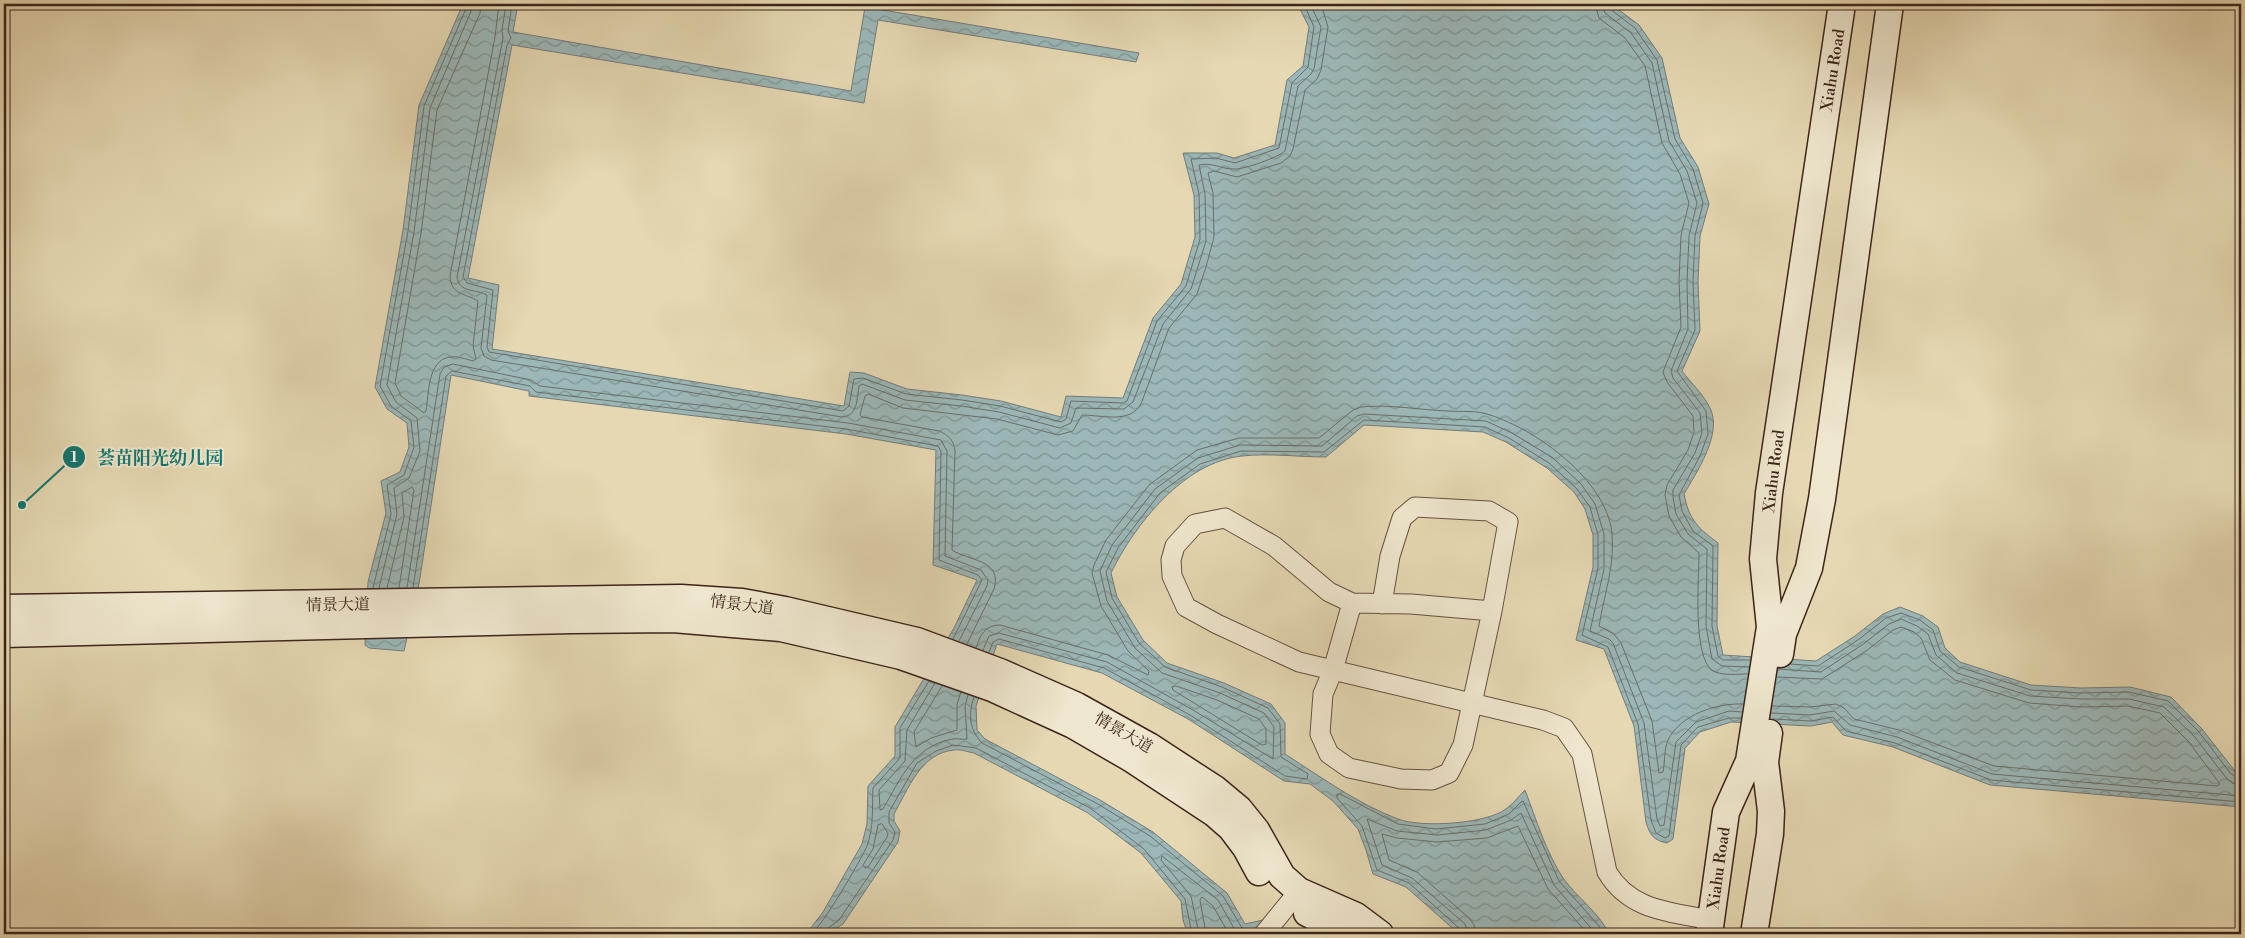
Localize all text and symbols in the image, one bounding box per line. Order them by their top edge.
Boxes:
street label: Xiahu Road [1816,27,1849,114]
street label: Xiahu Road [1759,429,1789,515]
callout: 荟苗阳光幼儿园 [62,441,233,474]
text: 荟苗阳光幼儿园 [97,447,223,470]
text: 1 [70,448,78,467]
street label: 情景大道 [709,591,775,619]
street label: 情景大道 [306,594,370,616]
street label: 情景大道 [1091,708,1156,758]
street label: Xiahu Road [1703,826,1735,912]

